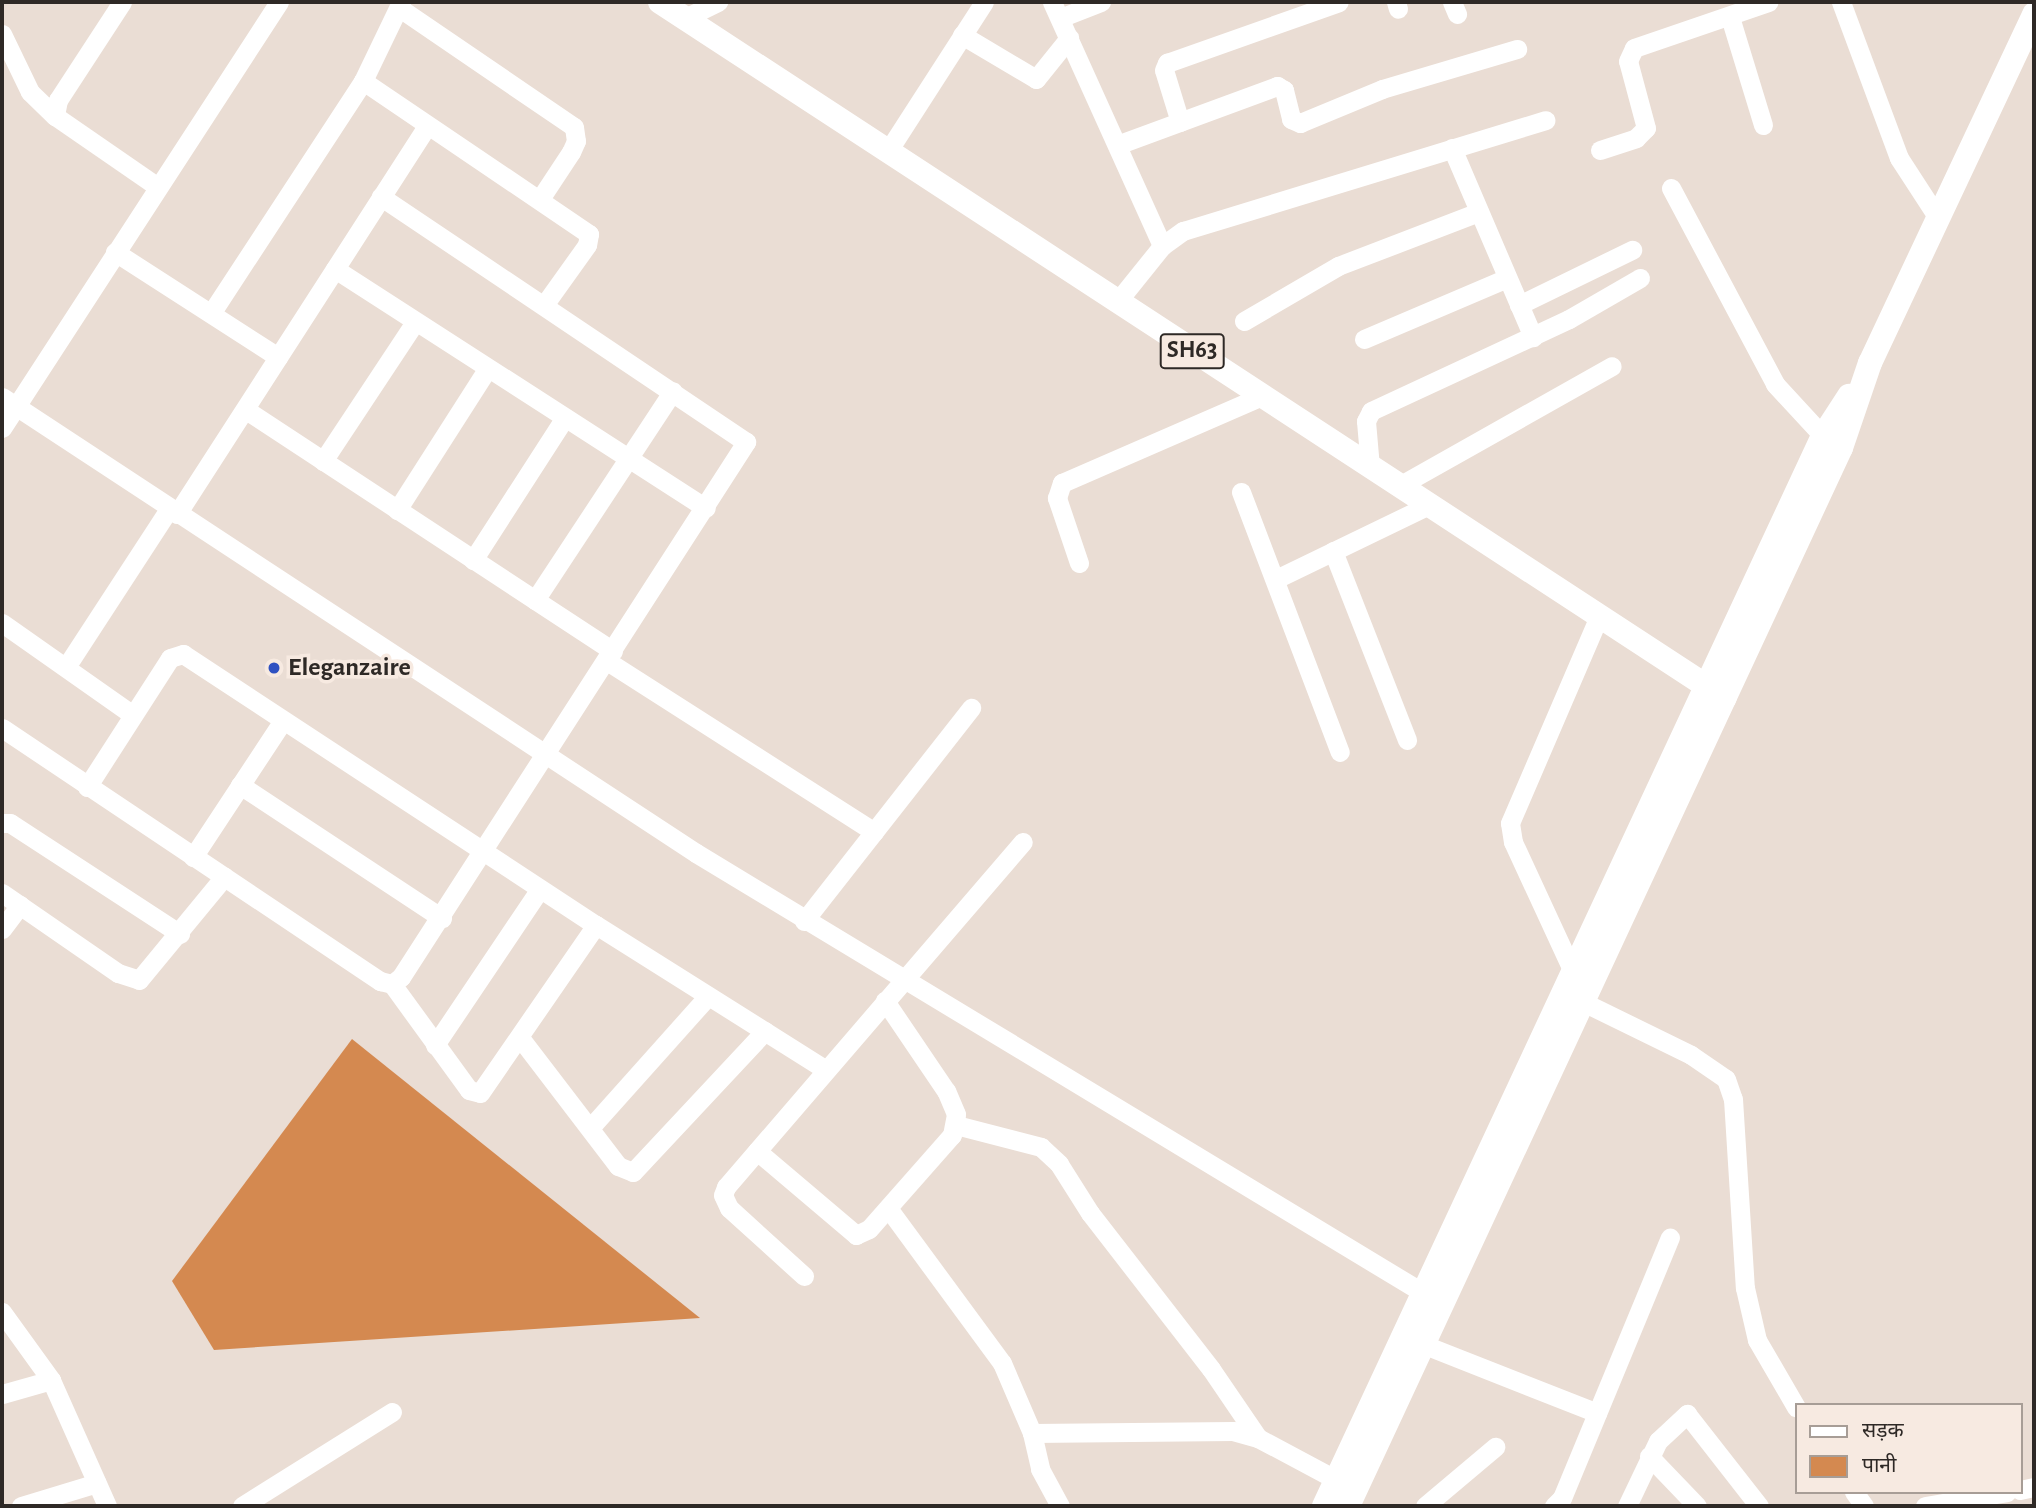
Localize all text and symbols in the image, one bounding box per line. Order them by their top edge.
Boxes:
road number: SH63 [1159,330,1225,372]
place label: Eleganzaire [288,652,411,684]
marker: Eleganzaire [266,660,282,676]
legend [1794,1403,2022,1494]
text: सड़क [1862,1420,1904,1441]
text: पानी [1862,1455,1896,1476]

